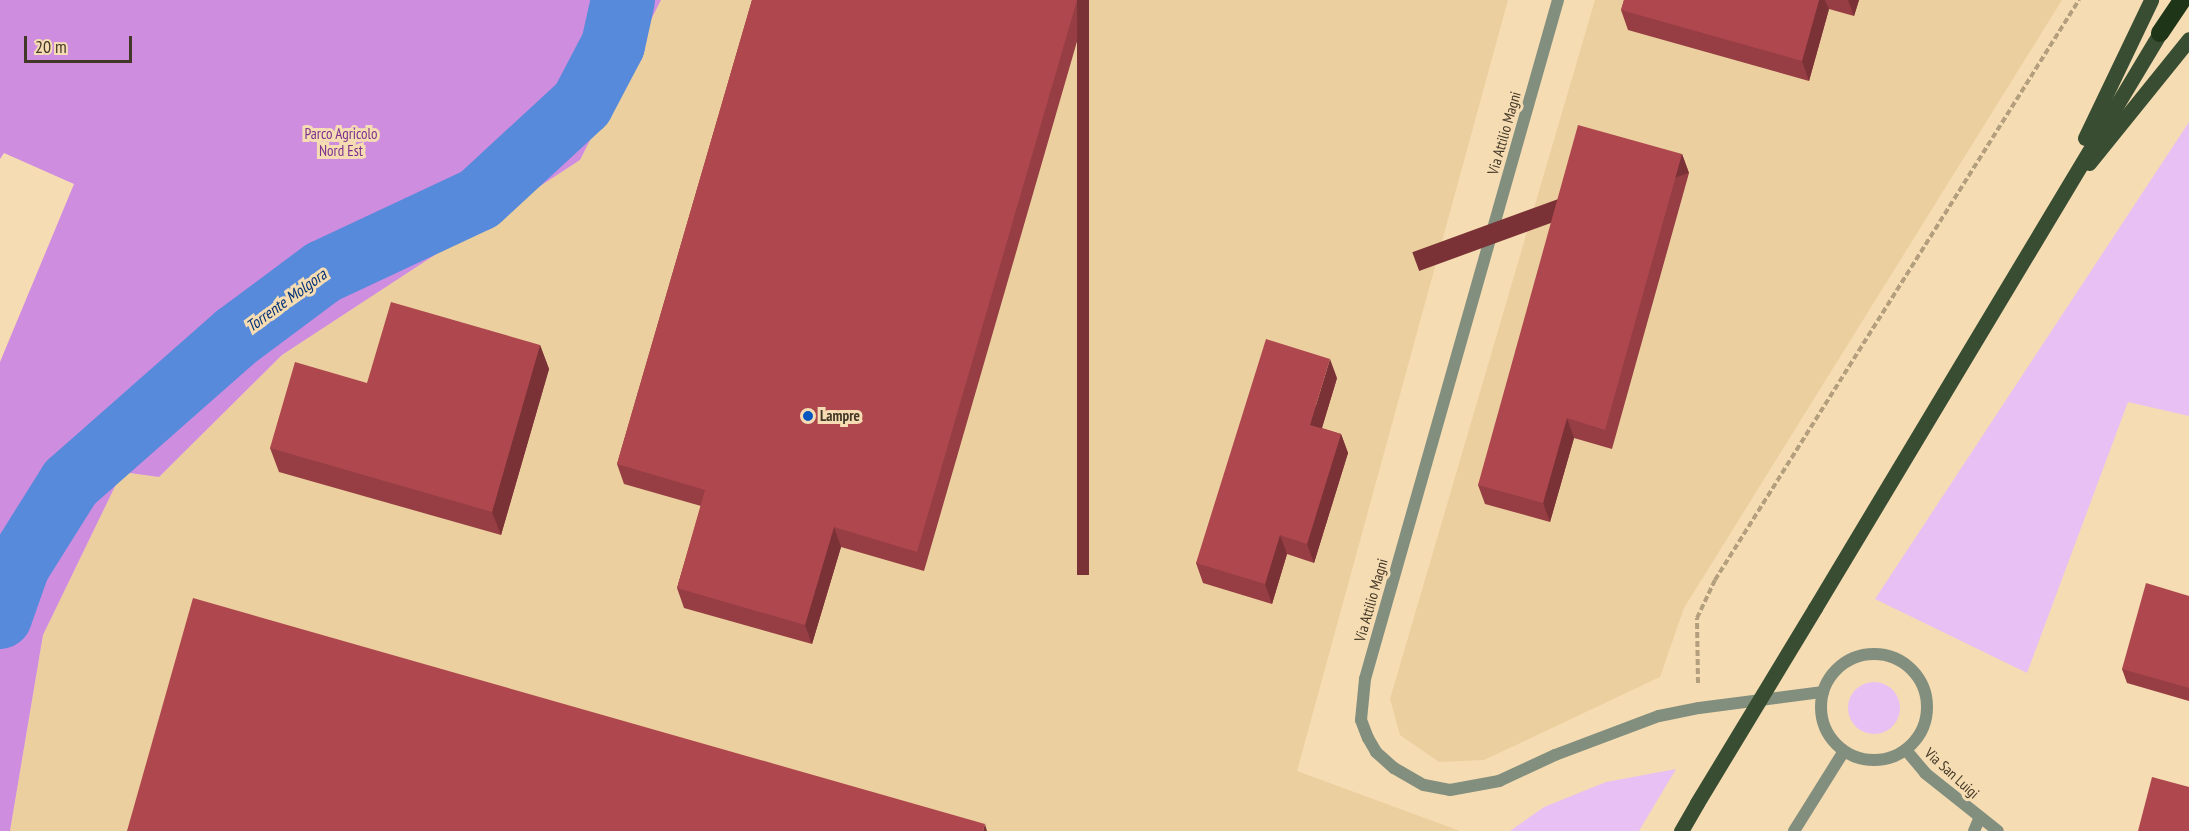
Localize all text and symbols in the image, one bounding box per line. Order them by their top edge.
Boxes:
scale bar [27,24,135,62]
text: 20 m [35,35,67,58]
street label: Via Attilio Magni [1483,89,1525,177]
park label: Parco Agricolo Nord Est [304,124,378,159]
water label: Torrente Molgora [242,264,330,336]
place label: Lampre [820,407,860,425]
marker: Lampre [801,409,815,423]
street label: Via Attilio Magni [1350,556,1392,644]
street label: Via San Luigi [1921,744,1983,802]

